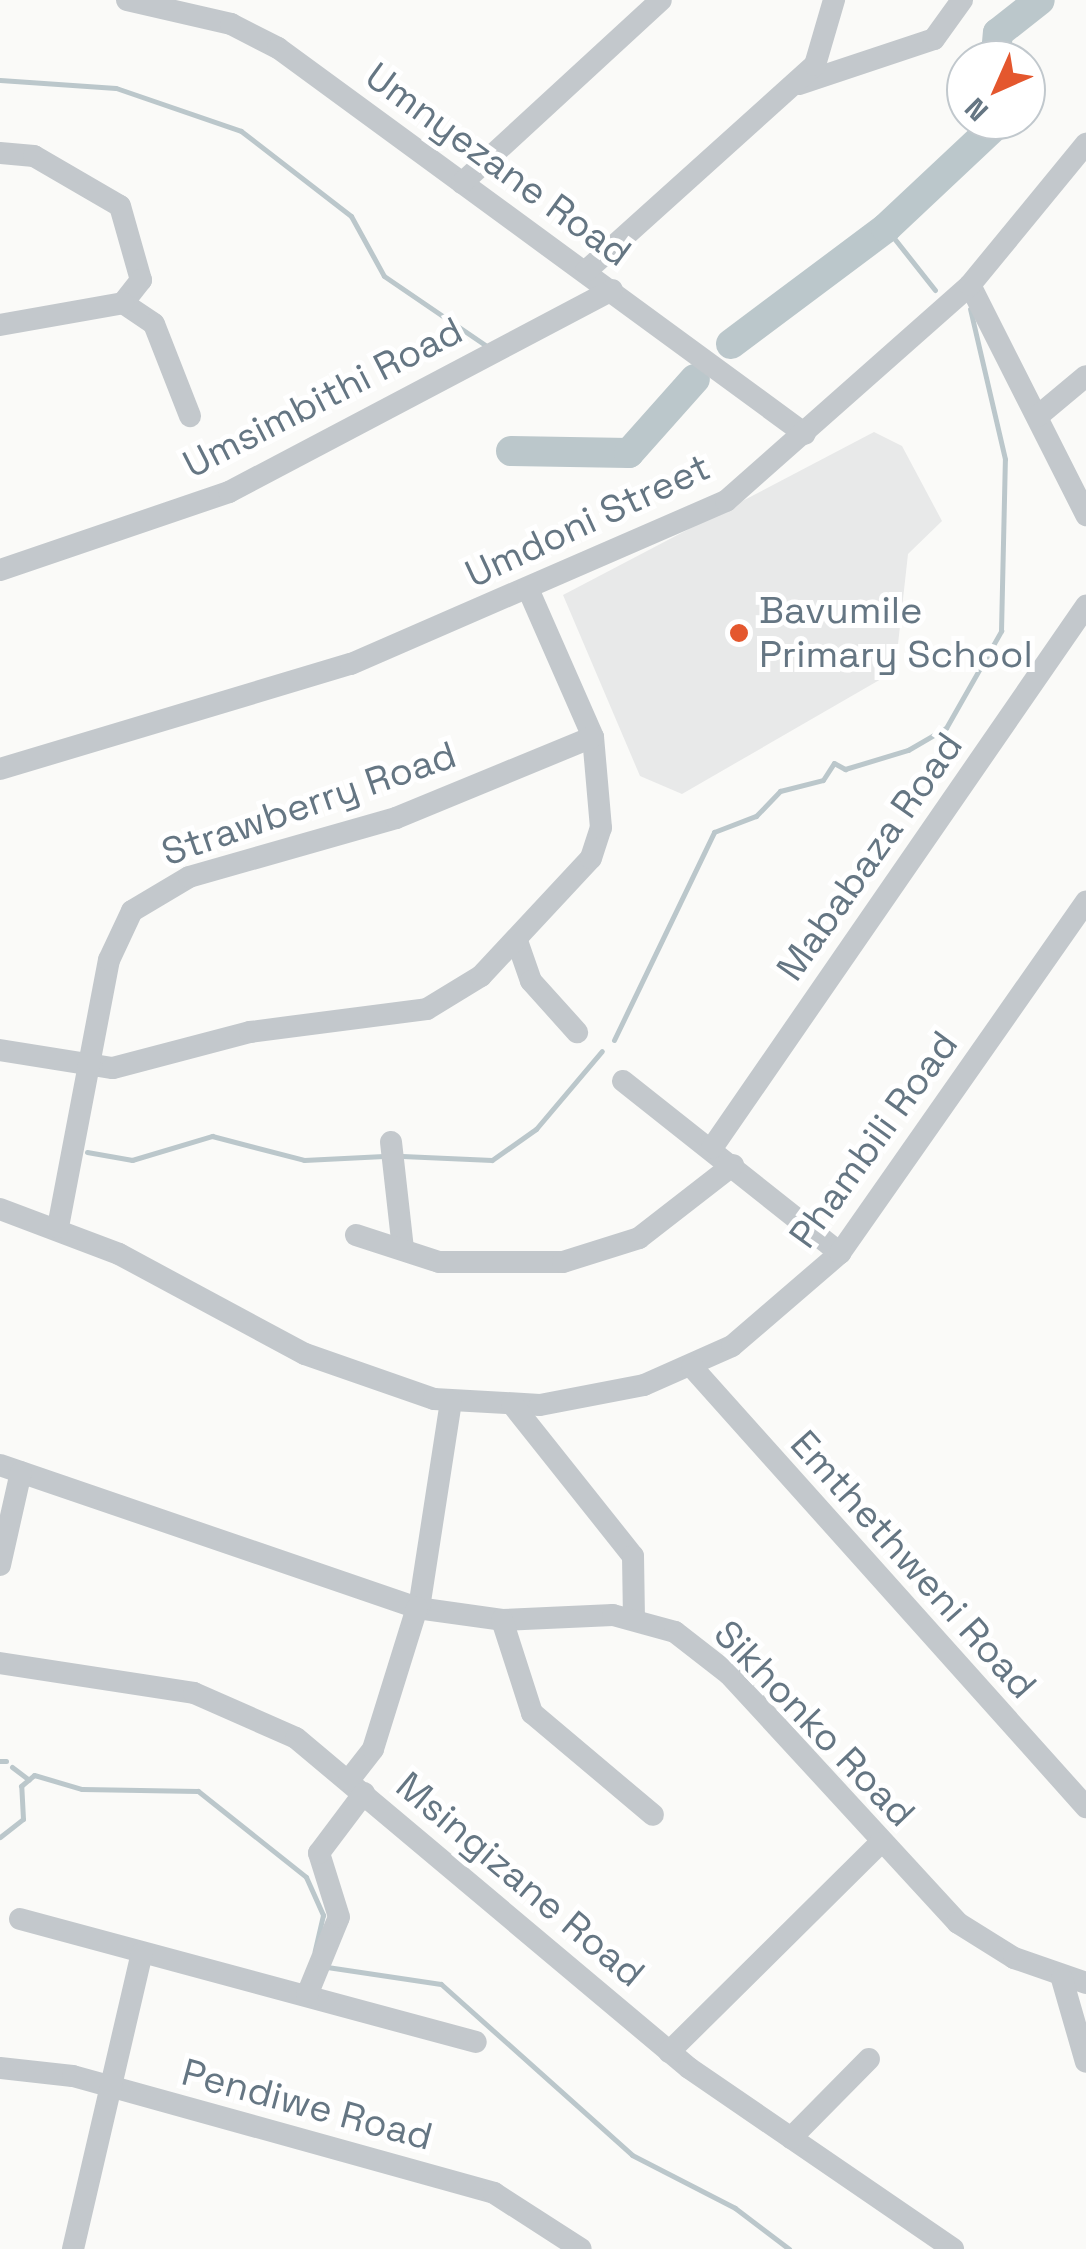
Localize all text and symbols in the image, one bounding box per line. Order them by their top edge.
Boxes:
north arrow [946,40,1046,140]
street label: Umnyezane Road [357,54,639,276]
text: N [957,90,996,129]
street label: Umsimbithi Road [176,308,470,488]
street label: Umdoni Street [459,444,717,598]
place label: Bavumile Primary School [759,588,1033,678]
marker: Bavumile Primary School [728,622,750,644]
street label: Mababaza Road [768,724,972,990]
street label: Strawberry Road [156,732,462,876]
street label: Phambili Road [780,1023,968,1257]
street label: Emthethweni Road [781,1422,1045,1708]
street label: Sikhonko Road [704,1611,924,1837]
street label: Msingizane Road [387,1763,653,1997]
street label: Pendiwe Road [177,2050,437,2160]

